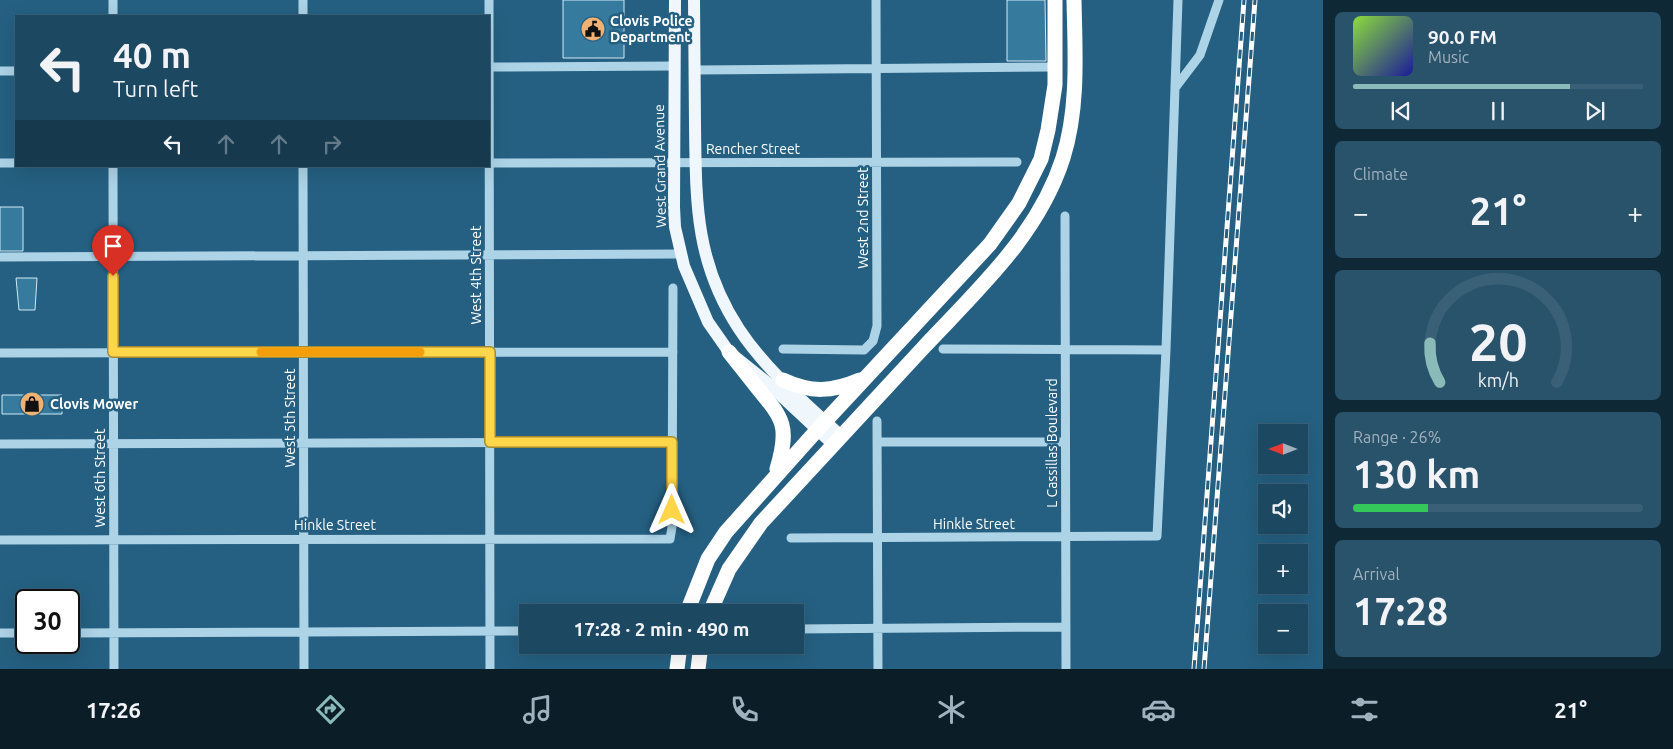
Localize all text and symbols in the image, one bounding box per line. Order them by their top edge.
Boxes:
place label: Clovis Police Department [610,13,693,45]
public building icon: Clovis Police Department [580,16,606,42]
text: 90.0 FM [1428,26,1497,48]
icon: left [30,35,95,100]
text: 40 m [113,35,191,75]
text: Music [1428,48,1469,66]
text: Turn left [113,76,198,101]
icon: previous [1387,97,1415,125]
icon: pause [1484,97,1512,125]
icon: next [1581,97,1609,125]
street label: West Grand Avenue [651,104,669,228]
icon: left [159,130,187,158]
icon: ahead [212,130,240,158]
icon: ahead [265,130,293,158]
icon: right [318,130,346,158]
street label: Rencher Street [706,141,801,157]
text: Climate [1353,165,1408,183]
street label: West 2nd Street [855,167,871,269]
text: 21° [1470,190,1526,232]
text: − [1353,197,1369,228]
text: + [1627,197,1643,228]
pin [92,225,134,276]
street label: West 4th Street [468,225,484,324]
icon: arrive [99,232,127,260]
text: 20 [1469,313,1527,371]
street label: West 5th Street [282,368,298,467]
text: km/h [1477,370,1519,390]
street label: L Cassillas Boulevard [1044,378,1060,508]
shop icon: Clovis Mower [19,391,45,417]
place label: Clovis Mower [50,396,138,412]
north arrow [1258,424,1308,474]
map controls [1258,424,1308,654]
street label: West 6th Street [92,428,108,527]
text: Range · 26% [1353,428,1441,446]
text: 130 km [1353,453,1480,495]
position arrow [645,483,697,535]
button: sound [1258,484,1308,534]
street label: Hinkle Street [933,516,1015,532]
street label: Hinkle Street [294,517,376,533]
button: + [1258,544,1308,594]
text: Arrival [1353,565,1400,583]
speed limit sign: 30 [15,589,80,654]
text: 17:28 [1353,590,1448,632]
button: − [1258,604,1308,654]
text: 17:28 · 2 min · 490 m [574,618,749,640]
icon: directions [313,692,348,727]
icon: music [520,692,555,727]
icon: phone [727,692,762,727]
icon: climate [934,692,969,727]
icon: car [1141,692,1176,727]
icon: filters [1347,692,1382,727]
text: 17:26 [86,697,141,722]
text: 21° [1554,697,1587,722]

